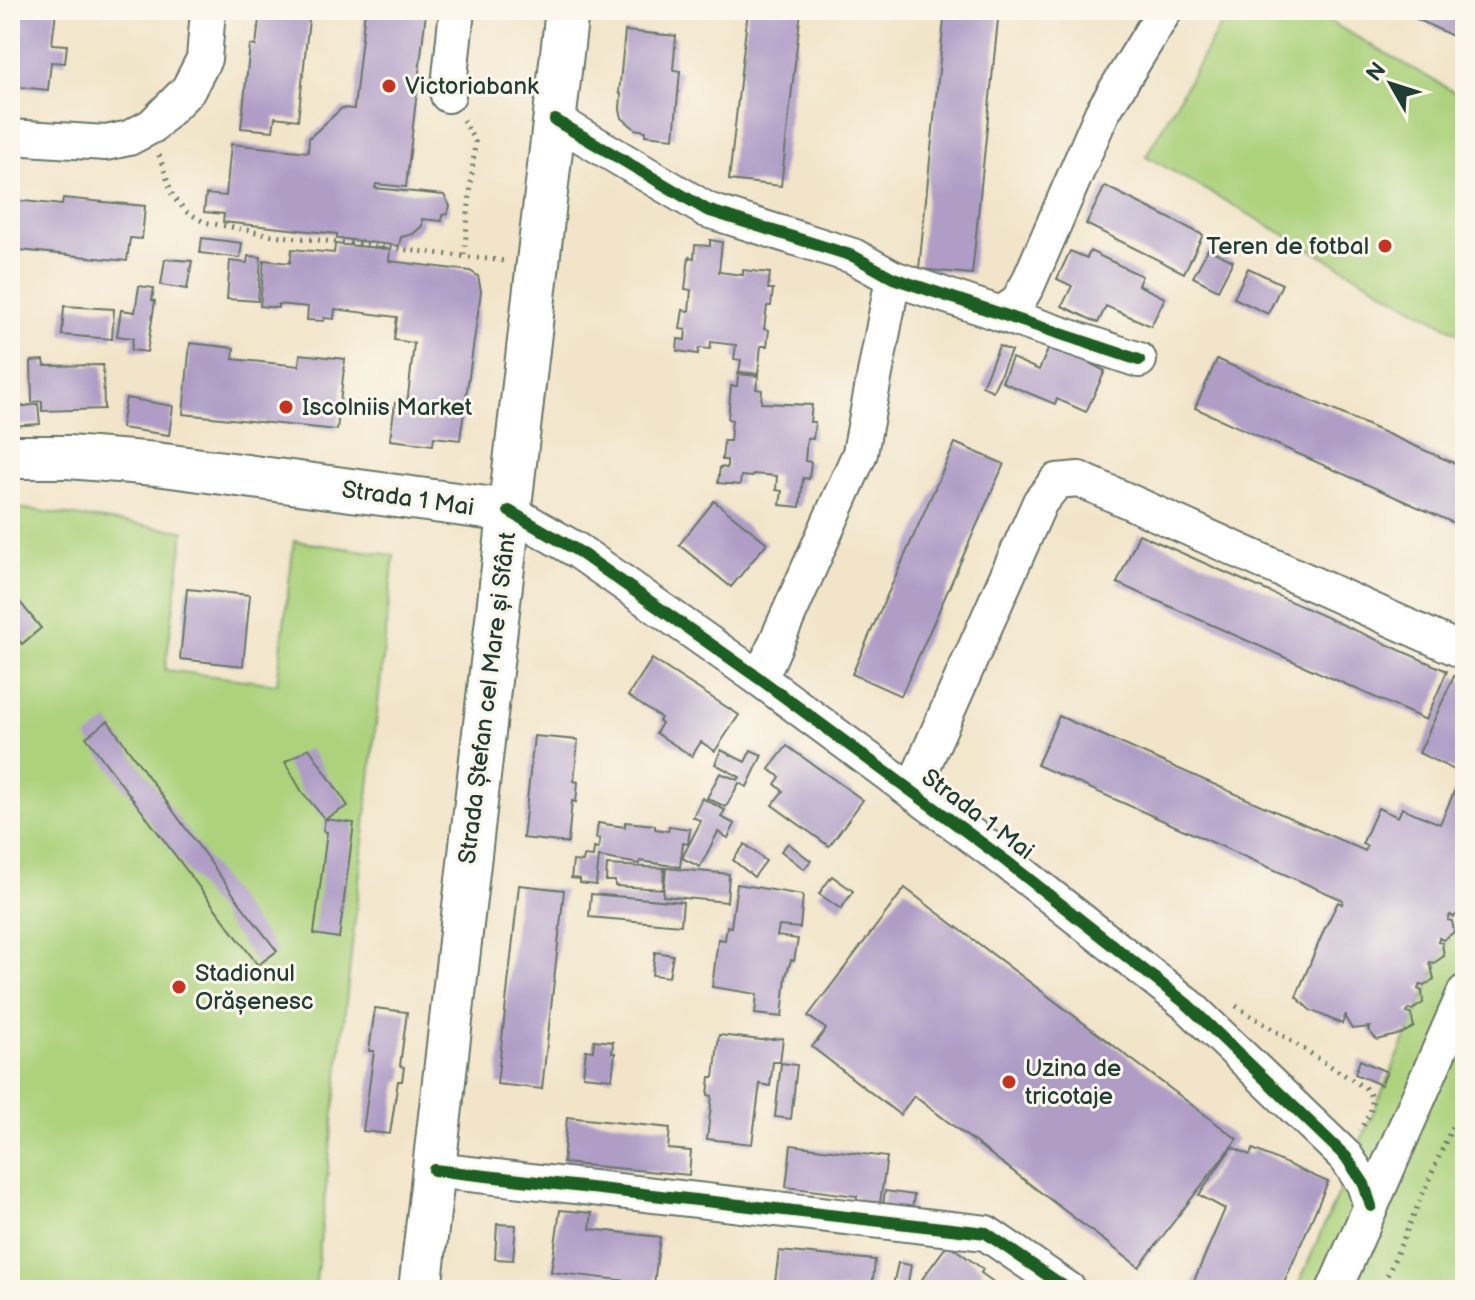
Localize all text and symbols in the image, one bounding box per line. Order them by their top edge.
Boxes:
north arrow [1351,44,1431,124]
text: N [1361,57,1392,87]
place label: Victoriabank [405,72,539,101]
marker: Victoriabank [380,77,398,95]
place label: Teren de fotbal [1206,232,1369,261]
marker: Teren de fotbal [1376,237,1394,255]
place label: Iscolniis Market [302,393,473,422]
marker: Iscolniis Market [277,398,295,416]
street label: Strada 1 Mai [340,475,476,522]
street label: Strada Ștefan cel Mare și Sfânt [453,530,522,866]
street label: Strada 1 Mai [916,763,1040,866]
place label: Stadionul Orășenesc [195,959,314,1016]
marker: Stadionul Orășenesc [170,978,188,996]
place label: Uzina de tricotaje [1025,1054,1121,1111]
marker: Uzina de tricotaje [1000,1073,1018,1091]

